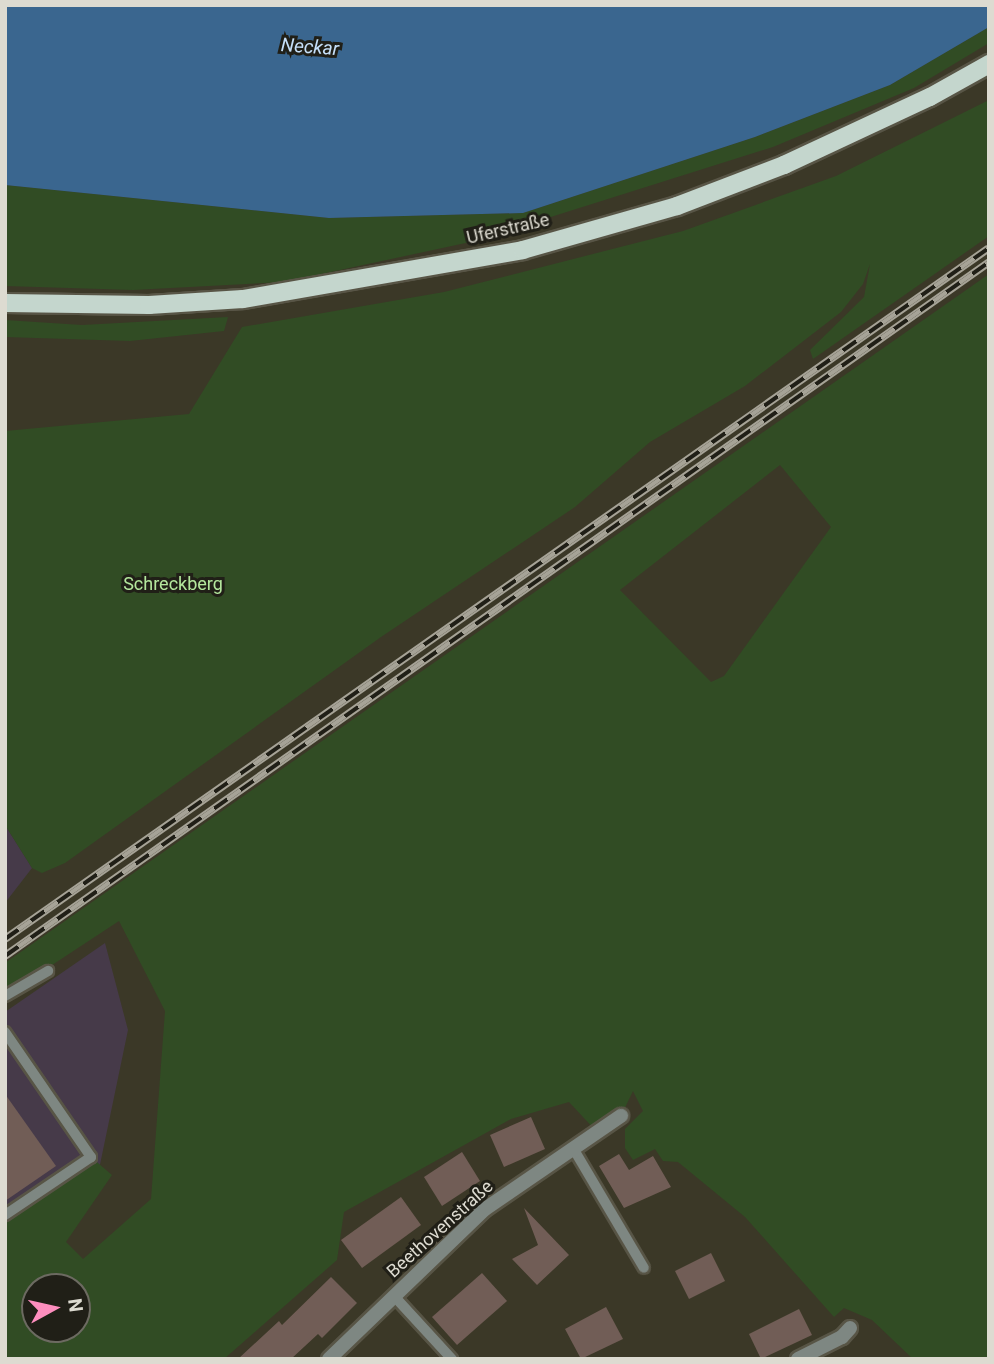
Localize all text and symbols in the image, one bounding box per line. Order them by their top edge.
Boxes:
water label: Neckar [280,34,340,60]
street label: Uferstraße [464,209,552,249]
park label: Schreckberg [123,573,223,595]
street label: Beethovenstraße [383,1176,497,1282]
north arrow [21,1273,91,1343]
text: N [63,1297,88,1314]

